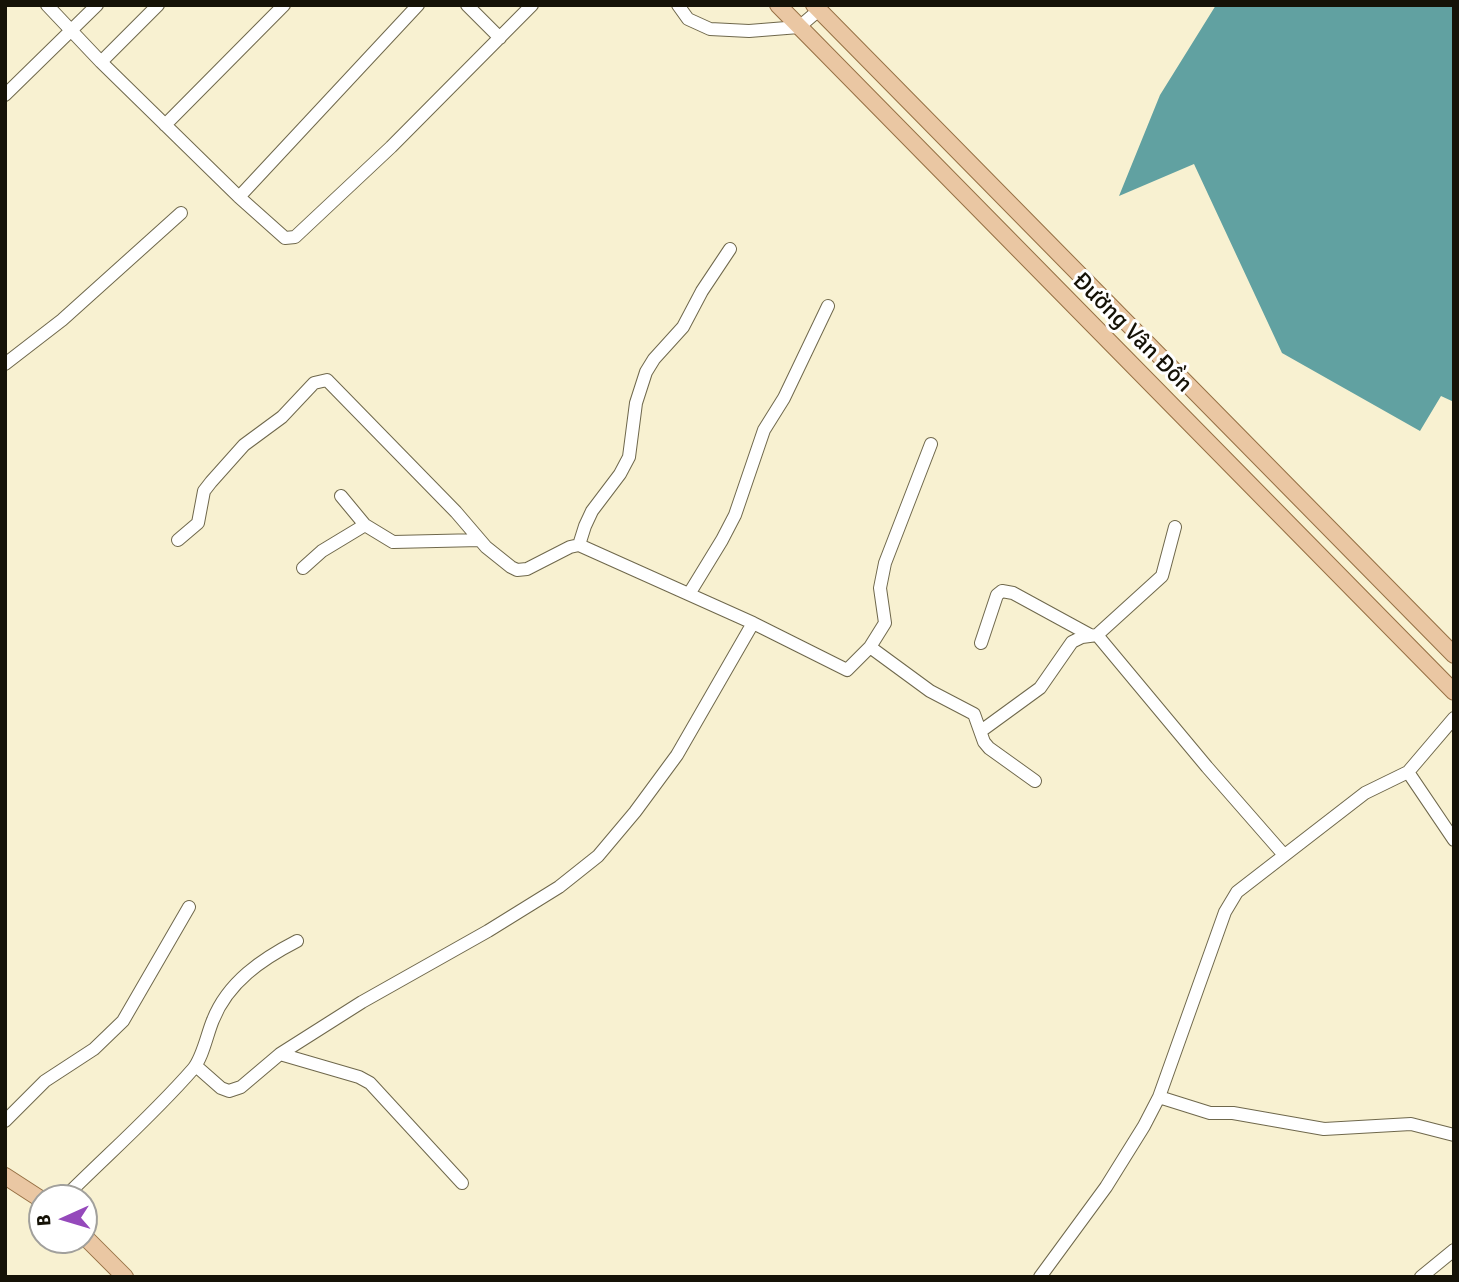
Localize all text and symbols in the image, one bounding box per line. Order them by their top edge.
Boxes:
street label: Đường Vân Đồn [1066,267,1198,399]
north arrow [28,1184,98,1254]
text: B [32,1214,56,1227]

